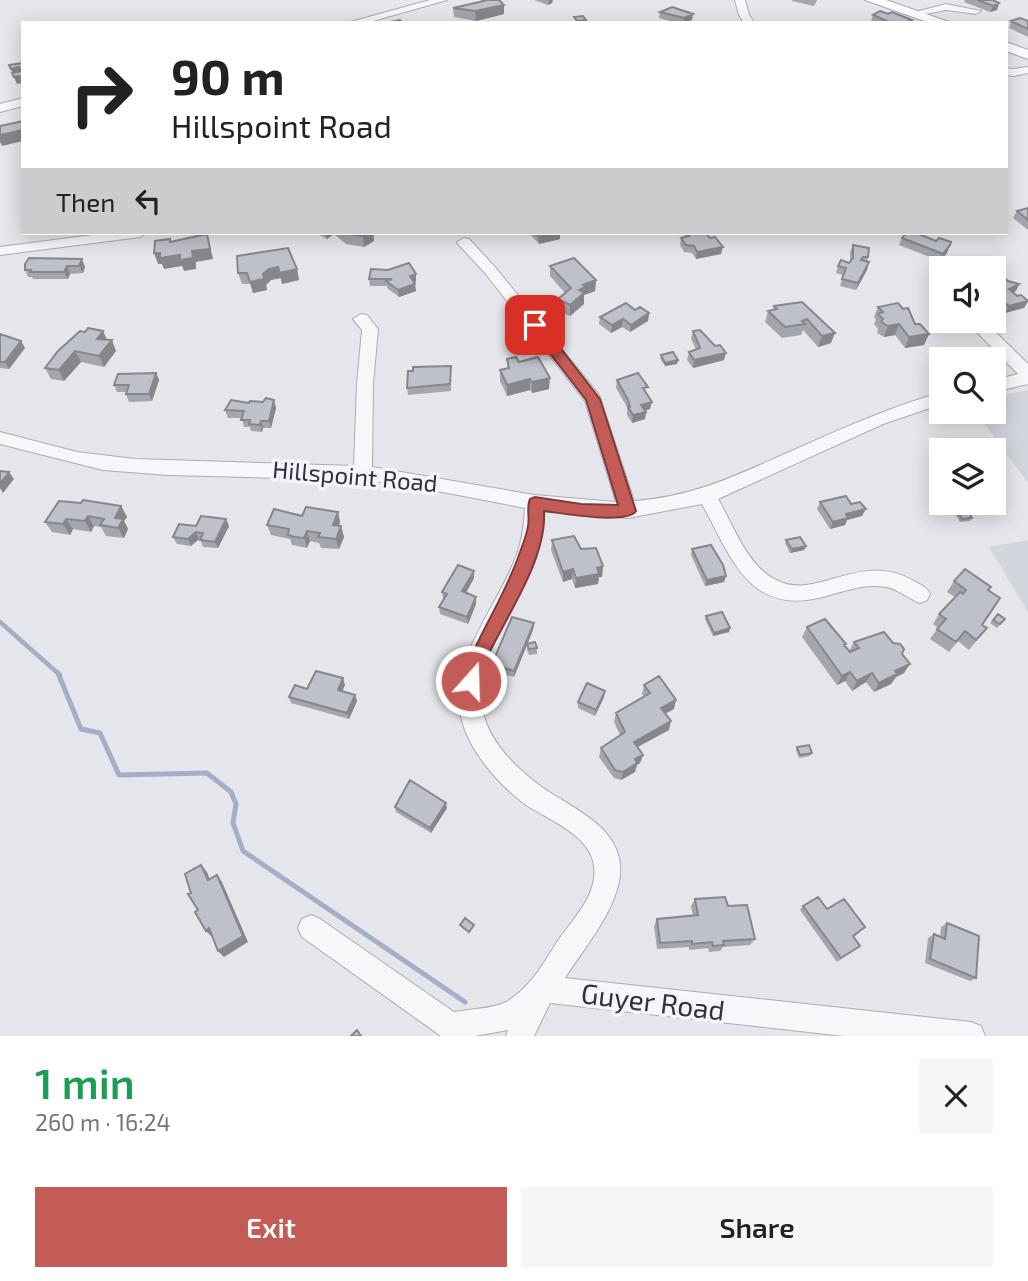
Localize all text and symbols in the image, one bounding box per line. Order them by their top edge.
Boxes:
text: 90 m [171,46,285,105]
icon: right [56,49,147,140]
text: Hillspoint Road [171,106,392,144]
icon: left [129,182,167,220]
text: Then [56,186,115,217]
map controls [929,256,1006,515]
button: sound [929,256,1006,333]
pin [505,295,565,355]
icon: arrive [516,306,554,344]
button: search [929,347,1006,424]
button: layers [929,438,1006,515]
street label: Hillspoint Road [271,454,439,497]
position arrow [434,644,508,718]
street label: Guyer Road [579,975,727,1027]
text: 1 min [35,1057,135,1107]
button: close [919,1059,993,1133]
text: 260 m · 16:24 [35,1108,171,1136]
button: Exit [35,1187,507,1267]
button: Share [521,1187,993,1267]

